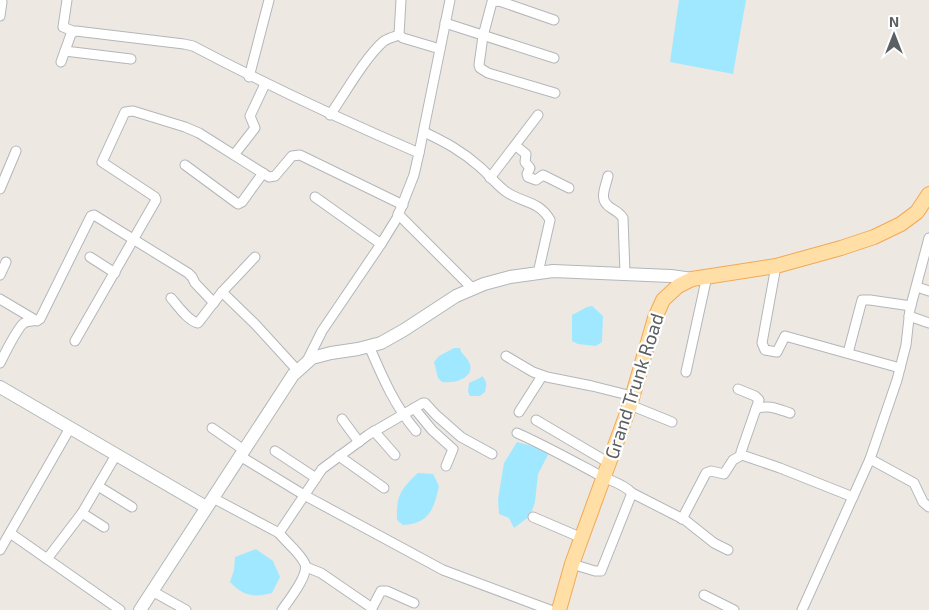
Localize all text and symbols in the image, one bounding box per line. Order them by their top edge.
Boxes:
north arrow [869,10,919,60]
text: N [889,13,899,30]
street label: Grand Trunk Road [599,310,668,462]

